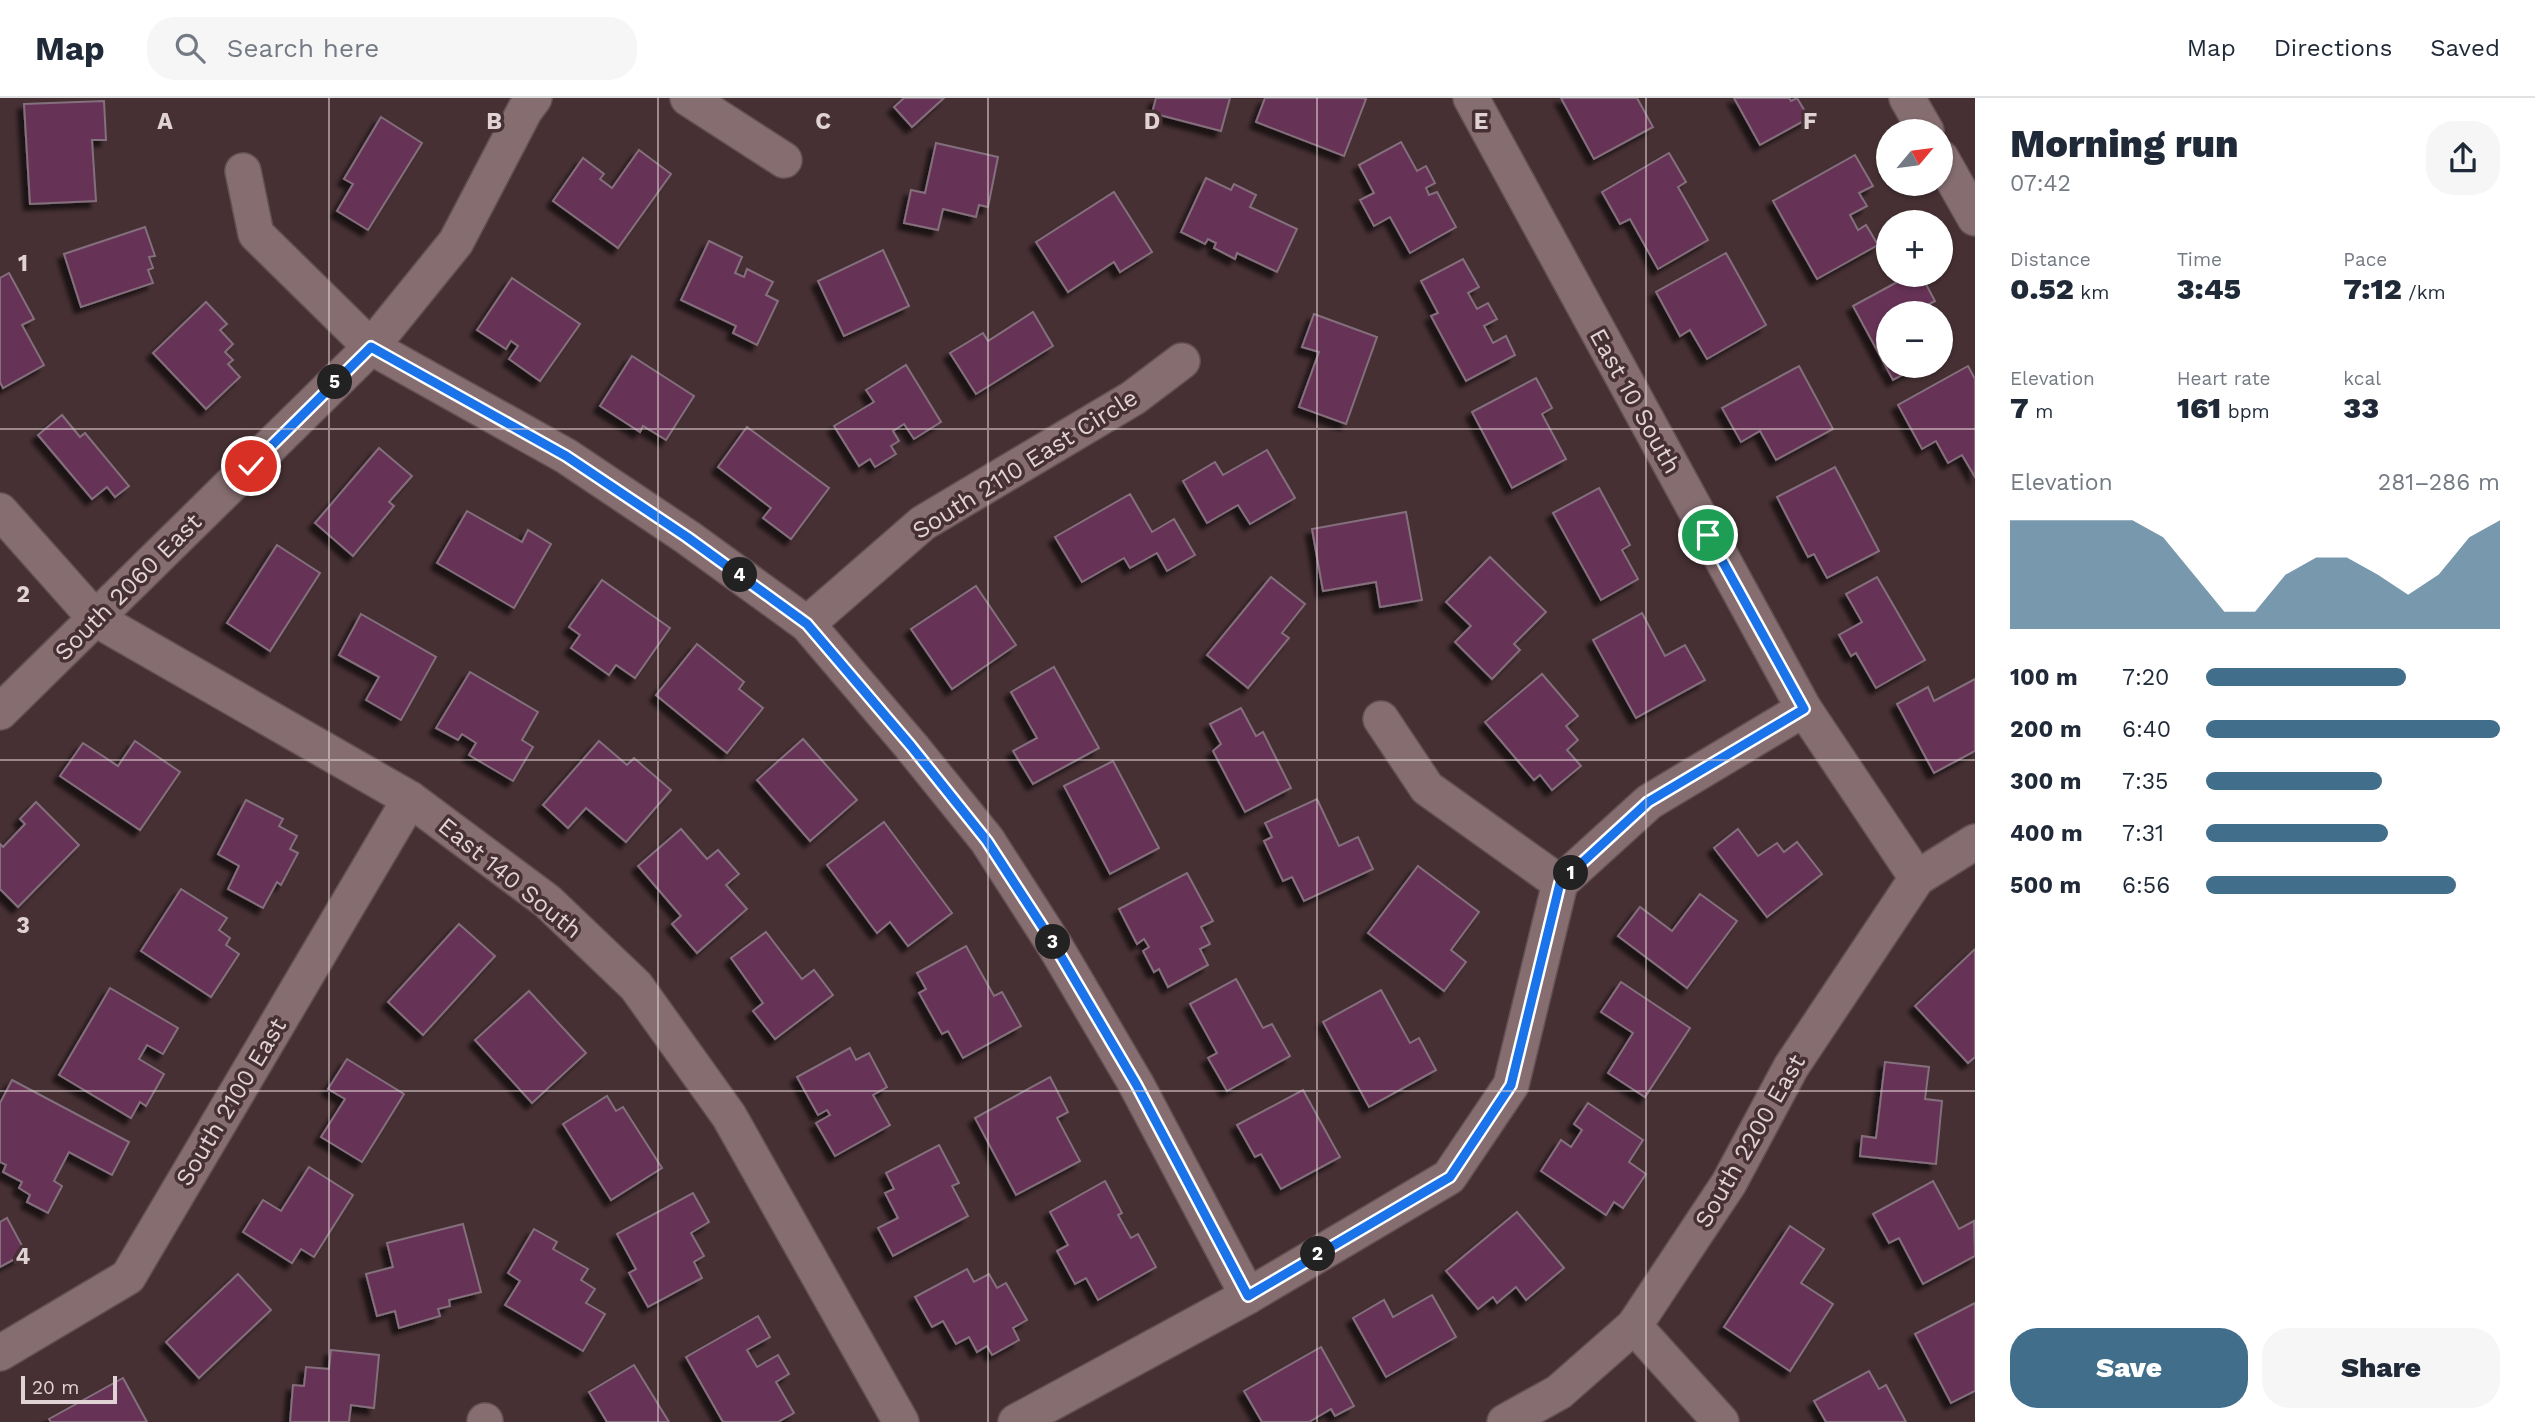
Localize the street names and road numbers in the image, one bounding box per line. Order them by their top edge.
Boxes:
street label: East 10 South [1584,324,1686,478]
street label: South 2110 East Circle [907,383,1143,545]
street label: South 2060 East [49,508,207,666]
street label: East 140 South [433,812,587,944]
street label: South 2100 East [170,1013,292,1191]
street label: South 2200 East [1689,1049,1811,1233]

